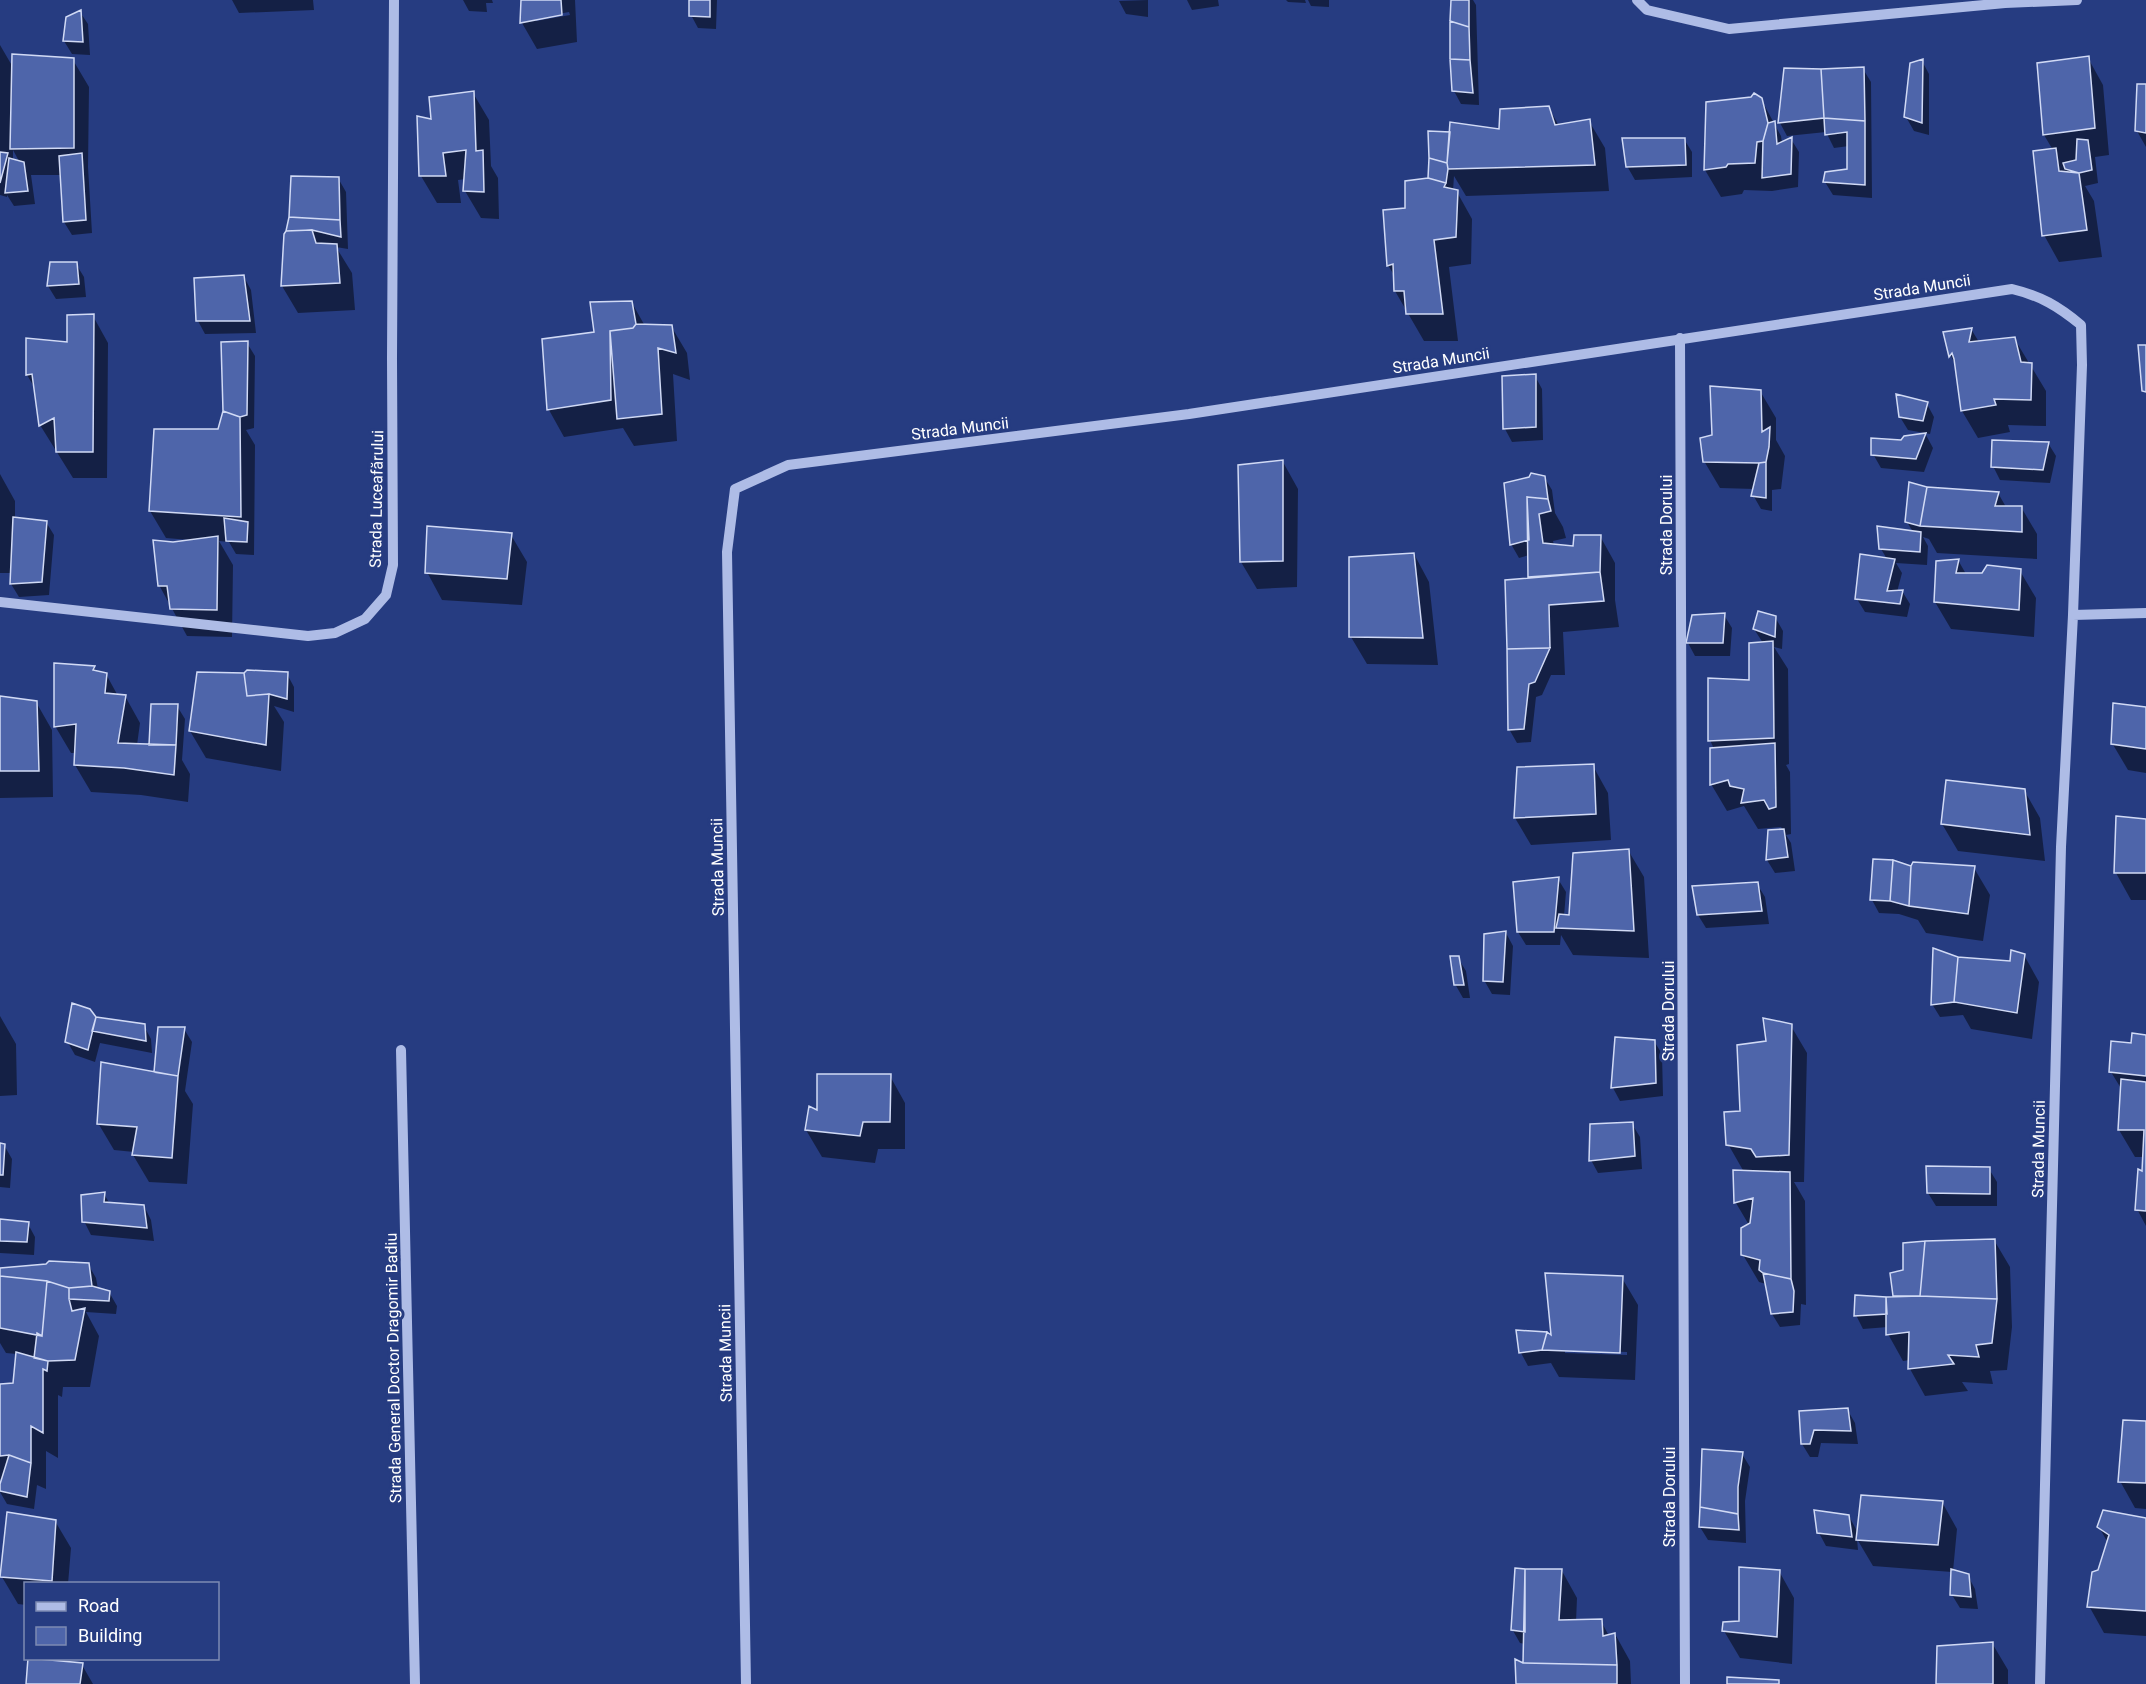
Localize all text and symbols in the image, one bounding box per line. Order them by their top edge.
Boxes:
street label: Strada Muncii [1872,270,1972,305]
street label: Strada Muncii [1391,343,1491,378]
street label: Strada Muncii [910,413,1010,444]
street label: Strada Luceafărului [366,430,387,568]
street label: Strada Dorului [1657,475,1676,575]
street label: Strada Muncii [707,818,728,916]
street label: Strada Dorului [1659,961,1678,1061]
street label: Strada Muncii [2028,1100,2049,1198]
street label: Strada General Doctor Dragomir Badiu [382,1233,405,1503]
street label: Strada Muncii [715,1304,736,1402]
street label: Strada Dorului [1660,1447,1679,1547]
legend [24,1582,219,1660]
text: Road [78,1595,119,1616]
text: Building [78,1625,142,1646]

